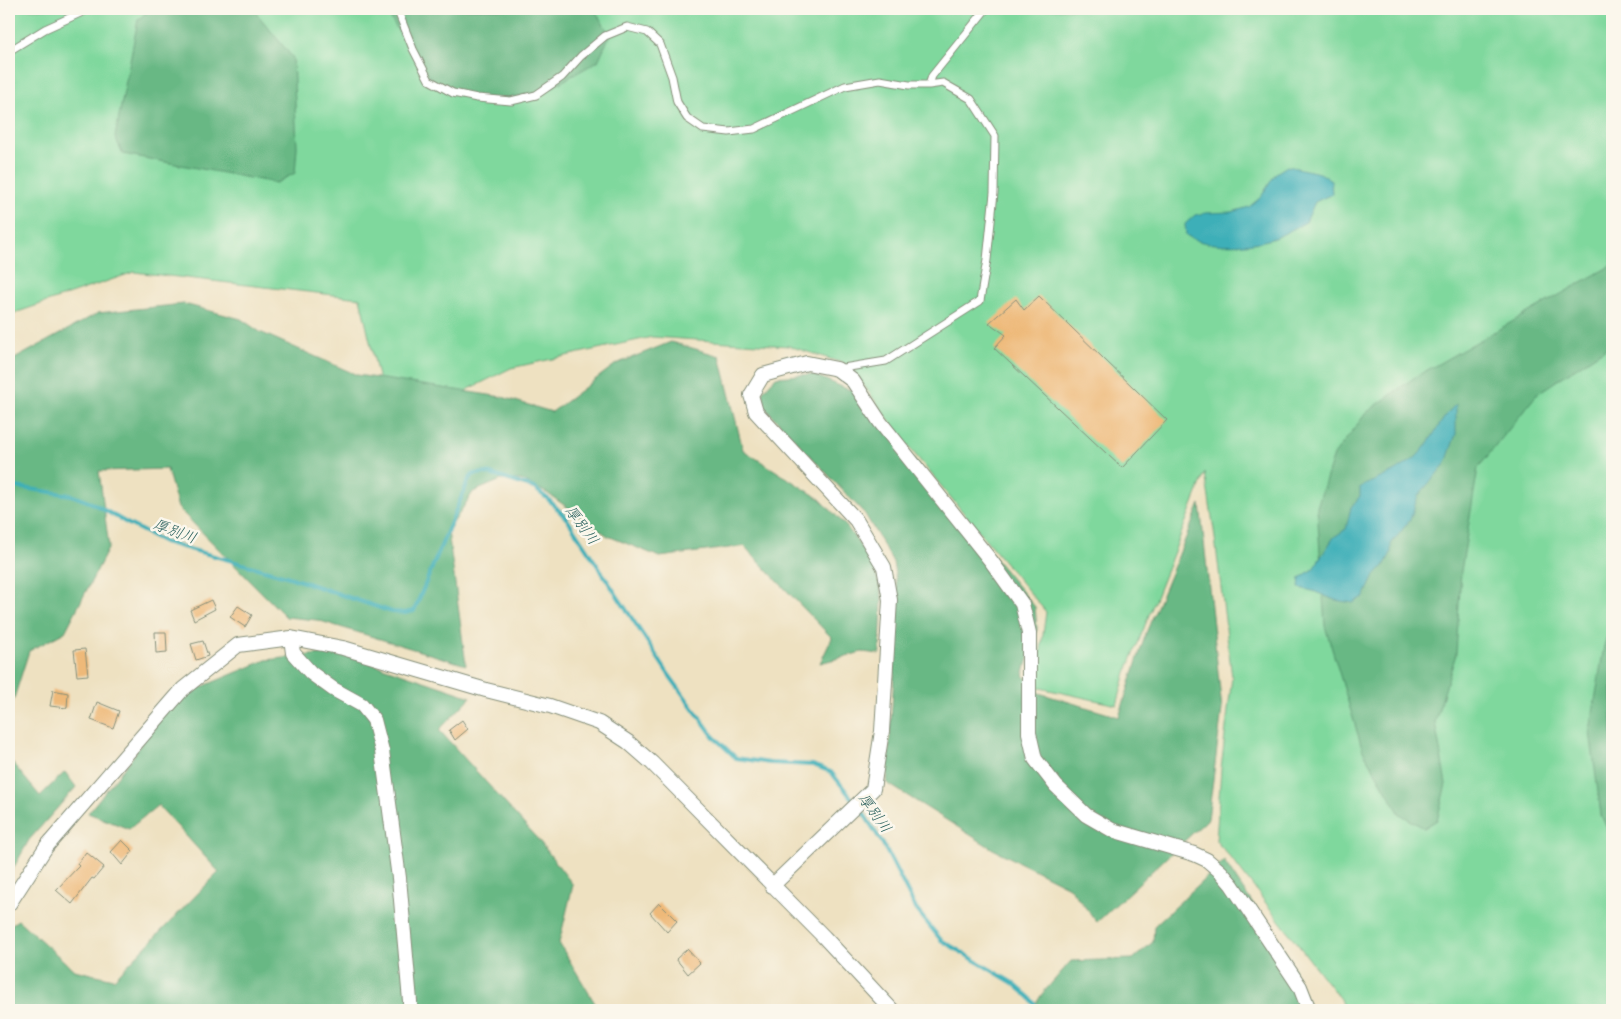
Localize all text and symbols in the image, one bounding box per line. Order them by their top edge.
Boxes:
water label: 厚別川 [560,502,603,549]
water label: 厚別川 [150,515,199,548]
water label: 厚別川 [854,790,896,837]

